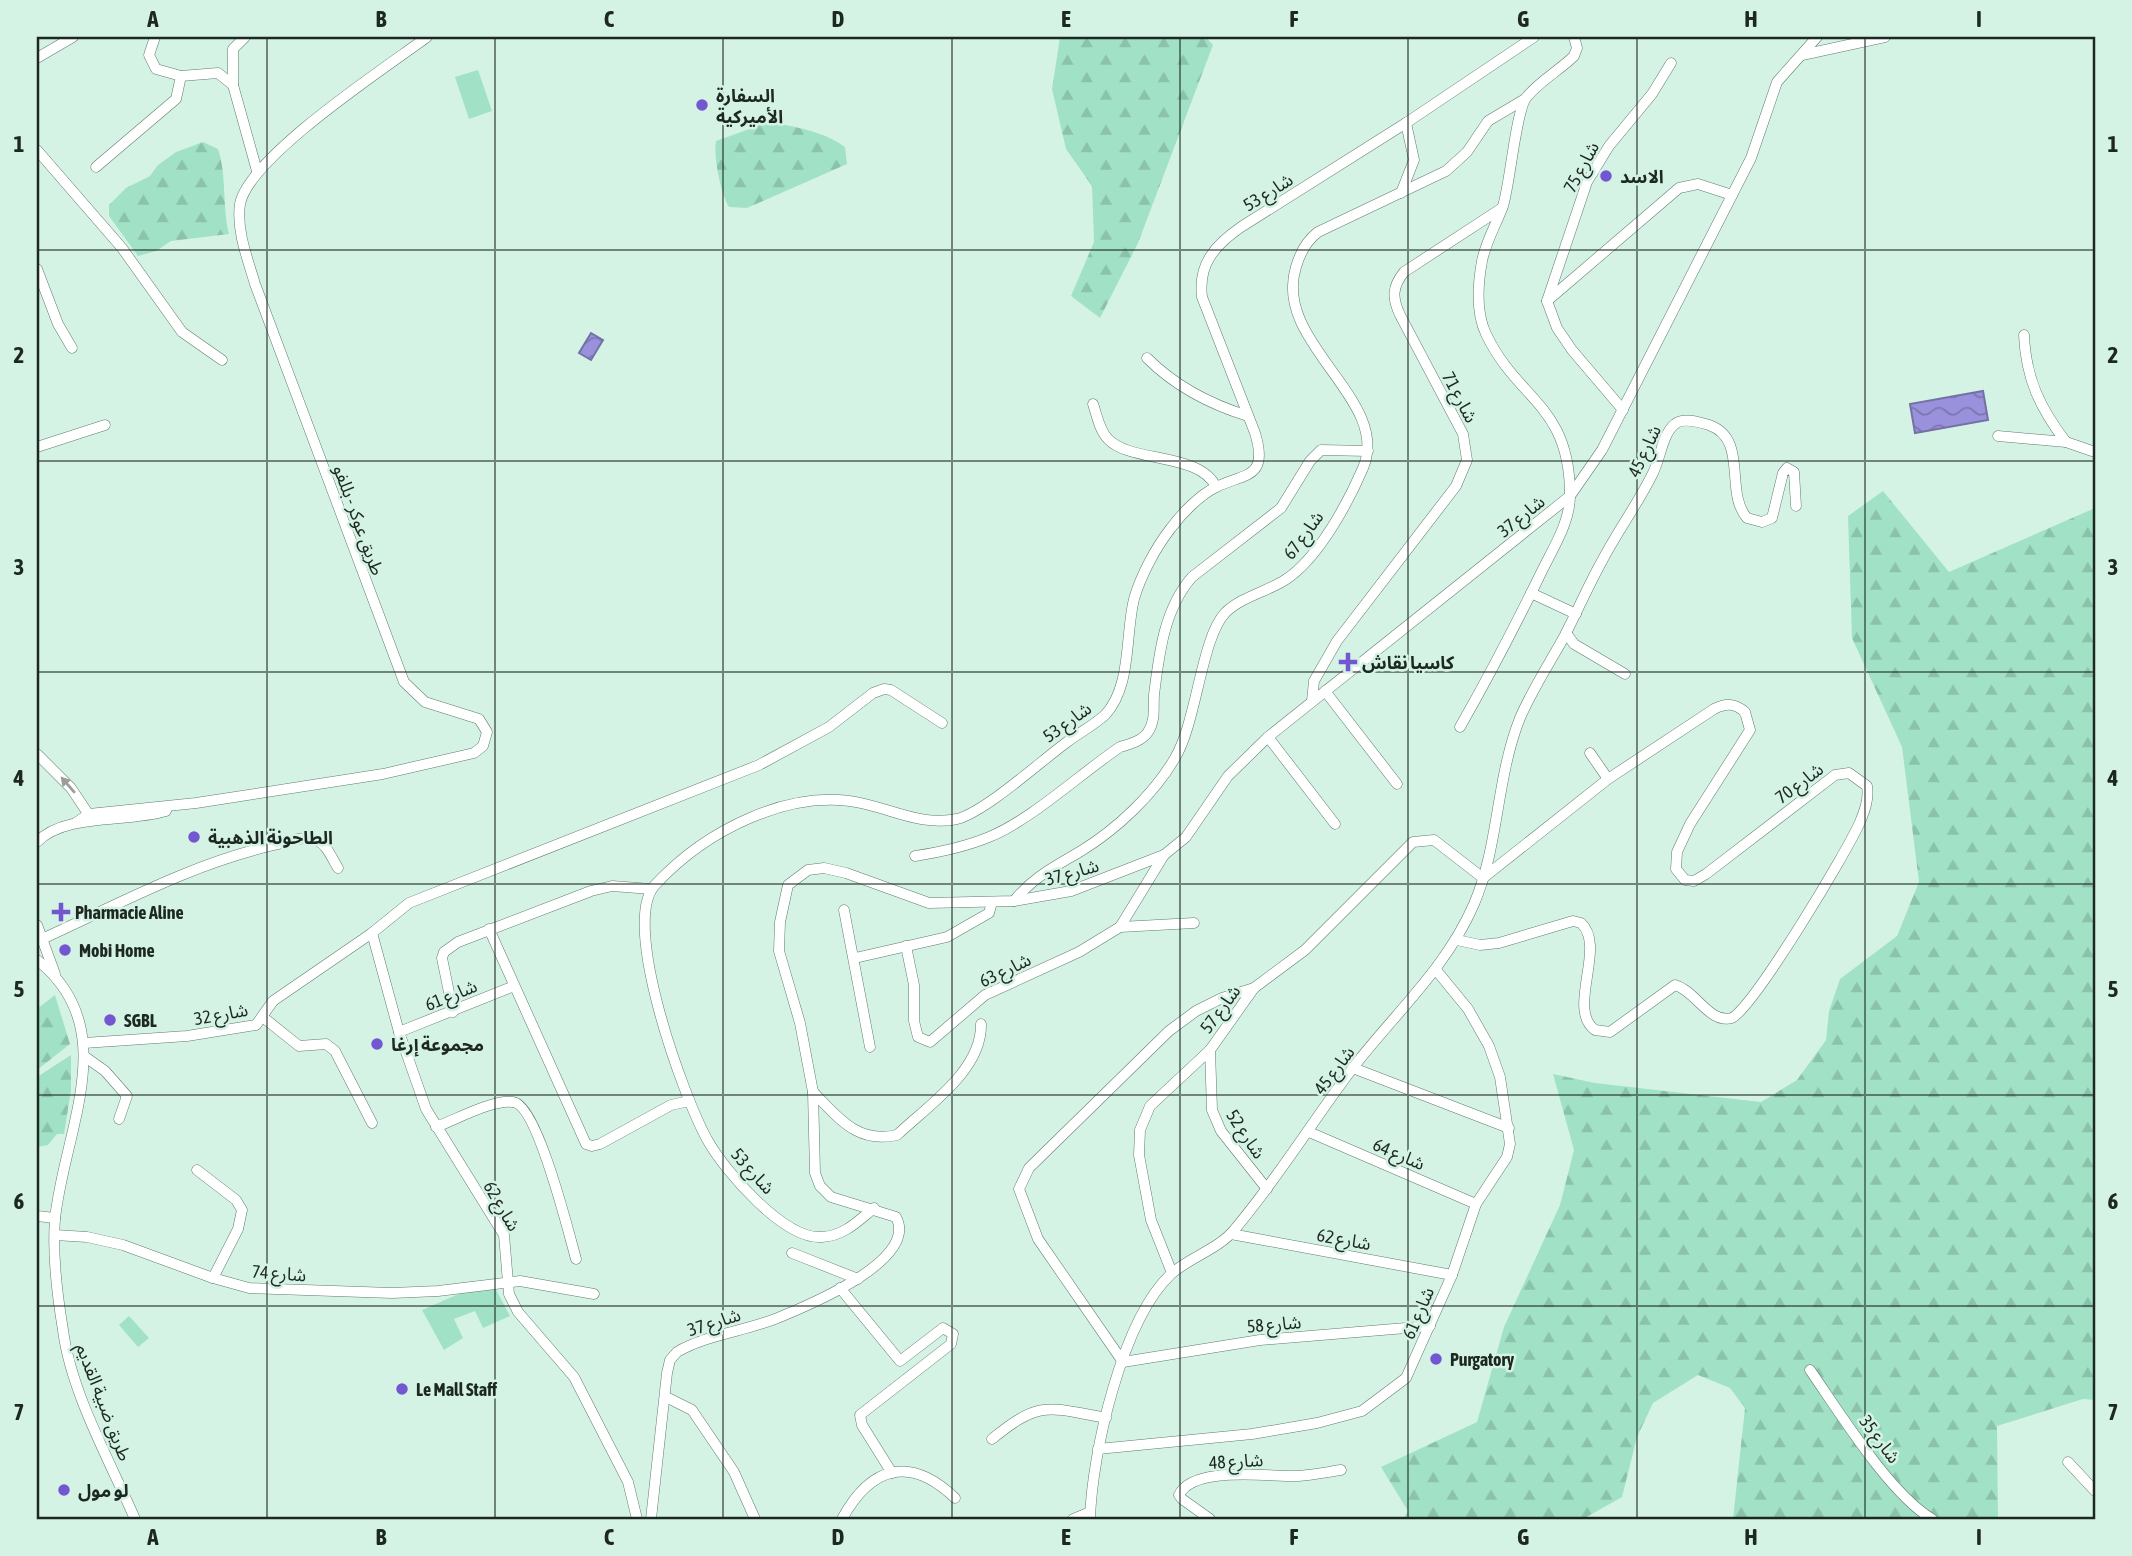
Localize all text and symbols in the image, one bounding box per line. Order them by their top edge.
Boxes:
text: A [146,6,159,32]
text: B [376,6,387,32]
text: C [604,6,615,32]
text: D [832,6,845,32]
text: E [1061,6,1071,32]
text: F [1289,6,1299,32]
text: G [1517,6,1529,32]
text: H [1744,6,1758,32]
text: I [1976,6,1982,32]
place label: السفارة الأميركية [716,85,783,128]
marker: السفارة الأميركية [694,97,710,113]
text: 1 [14,131,25,157]
text: 1 [2108,131,2119,157]
street label: شارع 75 [1559,138,1607,198]
place label: الاسد [1620,166,1664,187]
marker: الاسد [1598,168,1614,184]
street label: شارع 53 [1239,169,1299,219]
text: 2 [14,342,24,368]
text: 2 [2108,342,2118,368]
street label: شارع 71 [1434,368,1482,428]
street label: شارع 45 [1623,422,1669,482]
street label: طريق عوكر - بللفو [328,462,389,578]
street label: شارع 37 [1493,491,1551,544]
street label: شارع 67 [1278,507,1331,566]
text: 3 [14,554,24,580]
text: 3 [2108,554,2118,580]
place label: كاسيا نقاش [1362,652,1455,673]
marker: كاسيا نقاش [1340,654,1356,670]
street label: شارع 53 [1039,697,1098,750]
street label: شارع 70 [1771,758,1829,811]
text: 4 [13,765,25,791]
text: 4 [2107,765,2119,791]
one-way arrow [60,776,76,794]
place label: الطاحونة الذهبية [208,827,333,848]
marker: الطاحونة الذهبية [186,829,202,845]
street label: شارع 37 [1043,854,1102,893]
place label: Pharmacie Aline [75,902,184,923]
marker: Pharmacie Aline [53,904,69,920]
place label: Mobi Home [79,940,155,961]
marker: Mobi Home [57,942,73,958]
street label: شارع 63 [976,949,1036,995]
street label: شارع 61 [422,975,482,1019]
text: 5 [14,976,25,1002]
text: 5 [2108,976,2119,1002]
street label: شارع 57 [1195,981,1248,1040]
street label: شارع 32 [192,999,250,1033]
place label: SGBL [124,1010,157,1031]
marker: SGBL [102,1012,118,1028]
place label: مجموعة إرغا [391,1034,484,1057]
marker: مجموعة إرغا [369,1036,385,1052]
street label: شارع 45 [1309,1042,1362,1100]
street label: شارع 52 [1219,1106,1270,1165]
street label: شارع 64 [1368,1134,1428,1178]
street label: شارع 53 [724,1144,779,1201]
street label: شارع 62 [476,1177,525,1237]
text: 6 [14,1188,25,1214]
text: 6 [2108,1188,2119,1214]
street label: شارع 62 [1315,1224,1373,1258]
street label: شارع 74 [251,1261,307,1289]
street label: شارع 61 [1398,1284,1442,1344]
street label: شارع 37 [685,1304,744,1344]
street label: شارع 58 [1246,1311,1302,1341]
street label: طريق ضبية القديم [69,1340,136,1465]
place label: Purgatory [1450,1349,1515,1370]
marker: Purgatory [1428,1351,1444,1367]
place label: Le Mall Staff [416,1379,497,1400]
marker: Le Mall Staff [394,1381,410,1397]
text: 7 [14,1399,24,1425]
text: 7 [2108,1399,2118,1425]
street label: شارع 35 [1852,1411,1905,1469]
street label: شارع 48 [1208,1449,1264,1477]
place label: لو مول [78,1480,129,1502]
marker: لو مول [56,1482,72,1498]
text: A [146,1524,159,1550]
text: B [376,1524,387,1550]
text: C [604,1524,615,1550]
text: D [832,1524,845,1550]
text: E [1061,1524,1071,1550]
text: F [1289,1524,1299,1550]
text: G [1517,1524,1529,1550]
text: H [1744,1524,1758,1550]
text: I [1976,1524,1982,1550]

